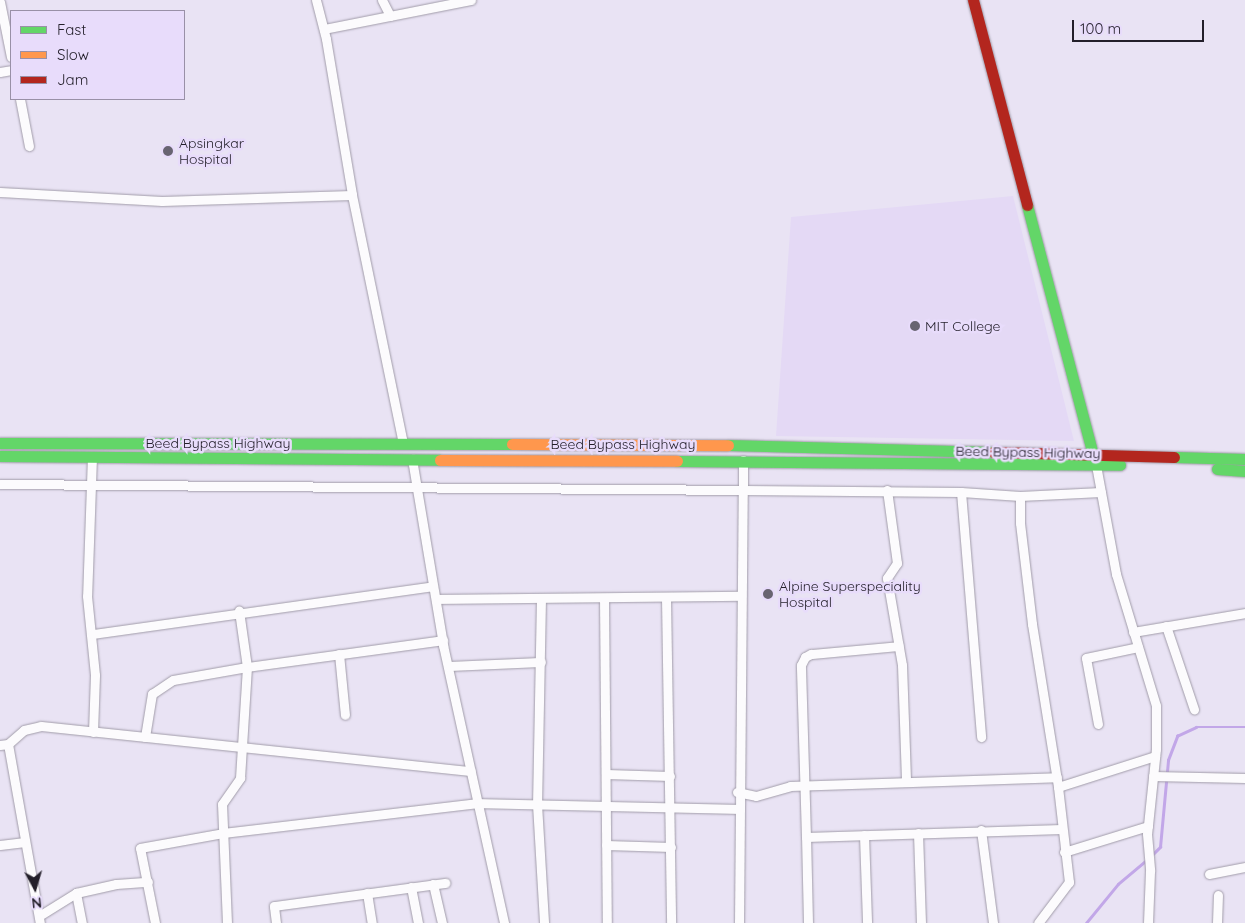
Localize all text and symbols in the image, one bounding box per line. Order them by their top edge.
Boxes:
legend [10,10,185,100]
scale bar [1075,10,1208,42]
text: 100 m [1080,19,1121,38]
text: Fast [57,20,86,39]
text: Slow [57,45,89,64]
text: Jam [57,70,88,89]
place label: Apsingkar Hospital [179,135,244,168]
marker: Apsingkar Hospital [161,144,175,158]
place label: MIT College [925,318,1000,334]
marker: MIT College [909,320,921,332]
street label: Beed Bypass Highway [146,435,290,451]
street label: Beed Bypass Highway [551,436,695,452]
street label: Beed Bypass Highway [955,442,1101,462]
place label: Alpine Superspeciality Hospital [779,578,921,610]
marker: Alpine Superspeciality Hospital [761,587,775,601]
north arrow [10,863,60,913]
text: N [31,893,43,912]

